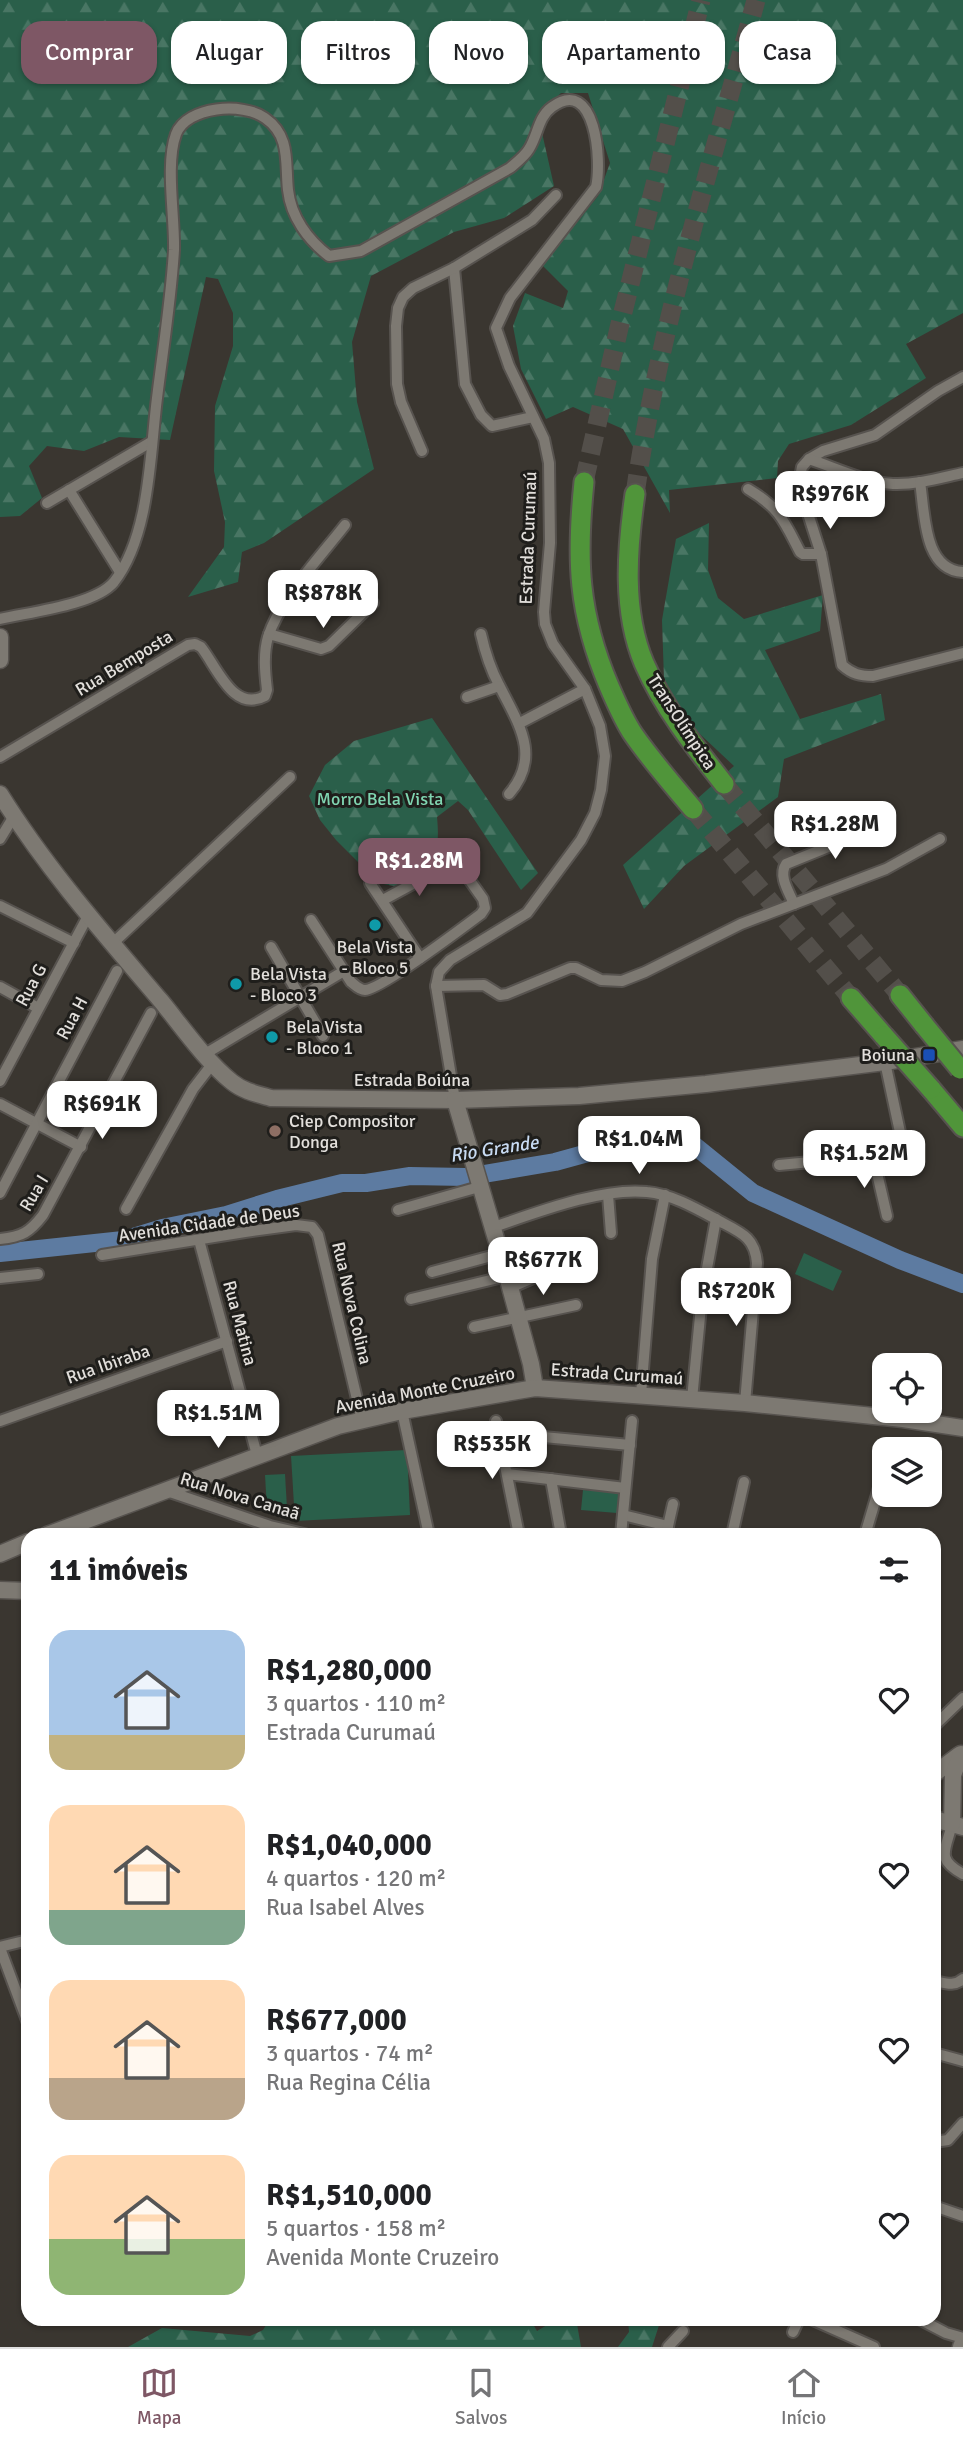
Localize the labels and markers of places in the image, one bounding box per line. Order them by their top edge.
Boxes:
pin: R$976K [773,472,887,531]
pin: R$878K [266,570,380,630]
pin: R$1.28M [770,802,900,861]
pin: R$1.28M [354,838,484,898]
marker: Bela Vista - Bloco 5 [367,917,383,933]
place label: Bela Vista - Bloco 5 [337,936,413,979]
place label: Bela Vista - Bloco 3 [250,963,327,1006]
marker: Bela Vista - Bloco 3 [228,976,244,992]
place label: Bela Vista - Bloco 1 [286,1016,363,1059]
marker: Bela Vista - Bloco 1 [264,1029,280,1045]
place label: Boiuna [861,1044,915,1066]
marker: Boiuna [921,1047,937,1063]
pin: R$691K [45,1082,159,1141]
place label: Ciep Compositor Donga [289,1110,416,1153]
pin: R$1.04M [574,1116,704,1176]
marker: Ciep Compositor Donga [267,1123,283,1139]
pin: R$1.52M [799,1130,929,1190]
pin: R$677K [486,1238,600,1297]
pin: R$720K [679,1268,793,1328]
pin: R$1.51M [153,1390,283,1450]
pin: R$535K [435,1422,549,1481]

